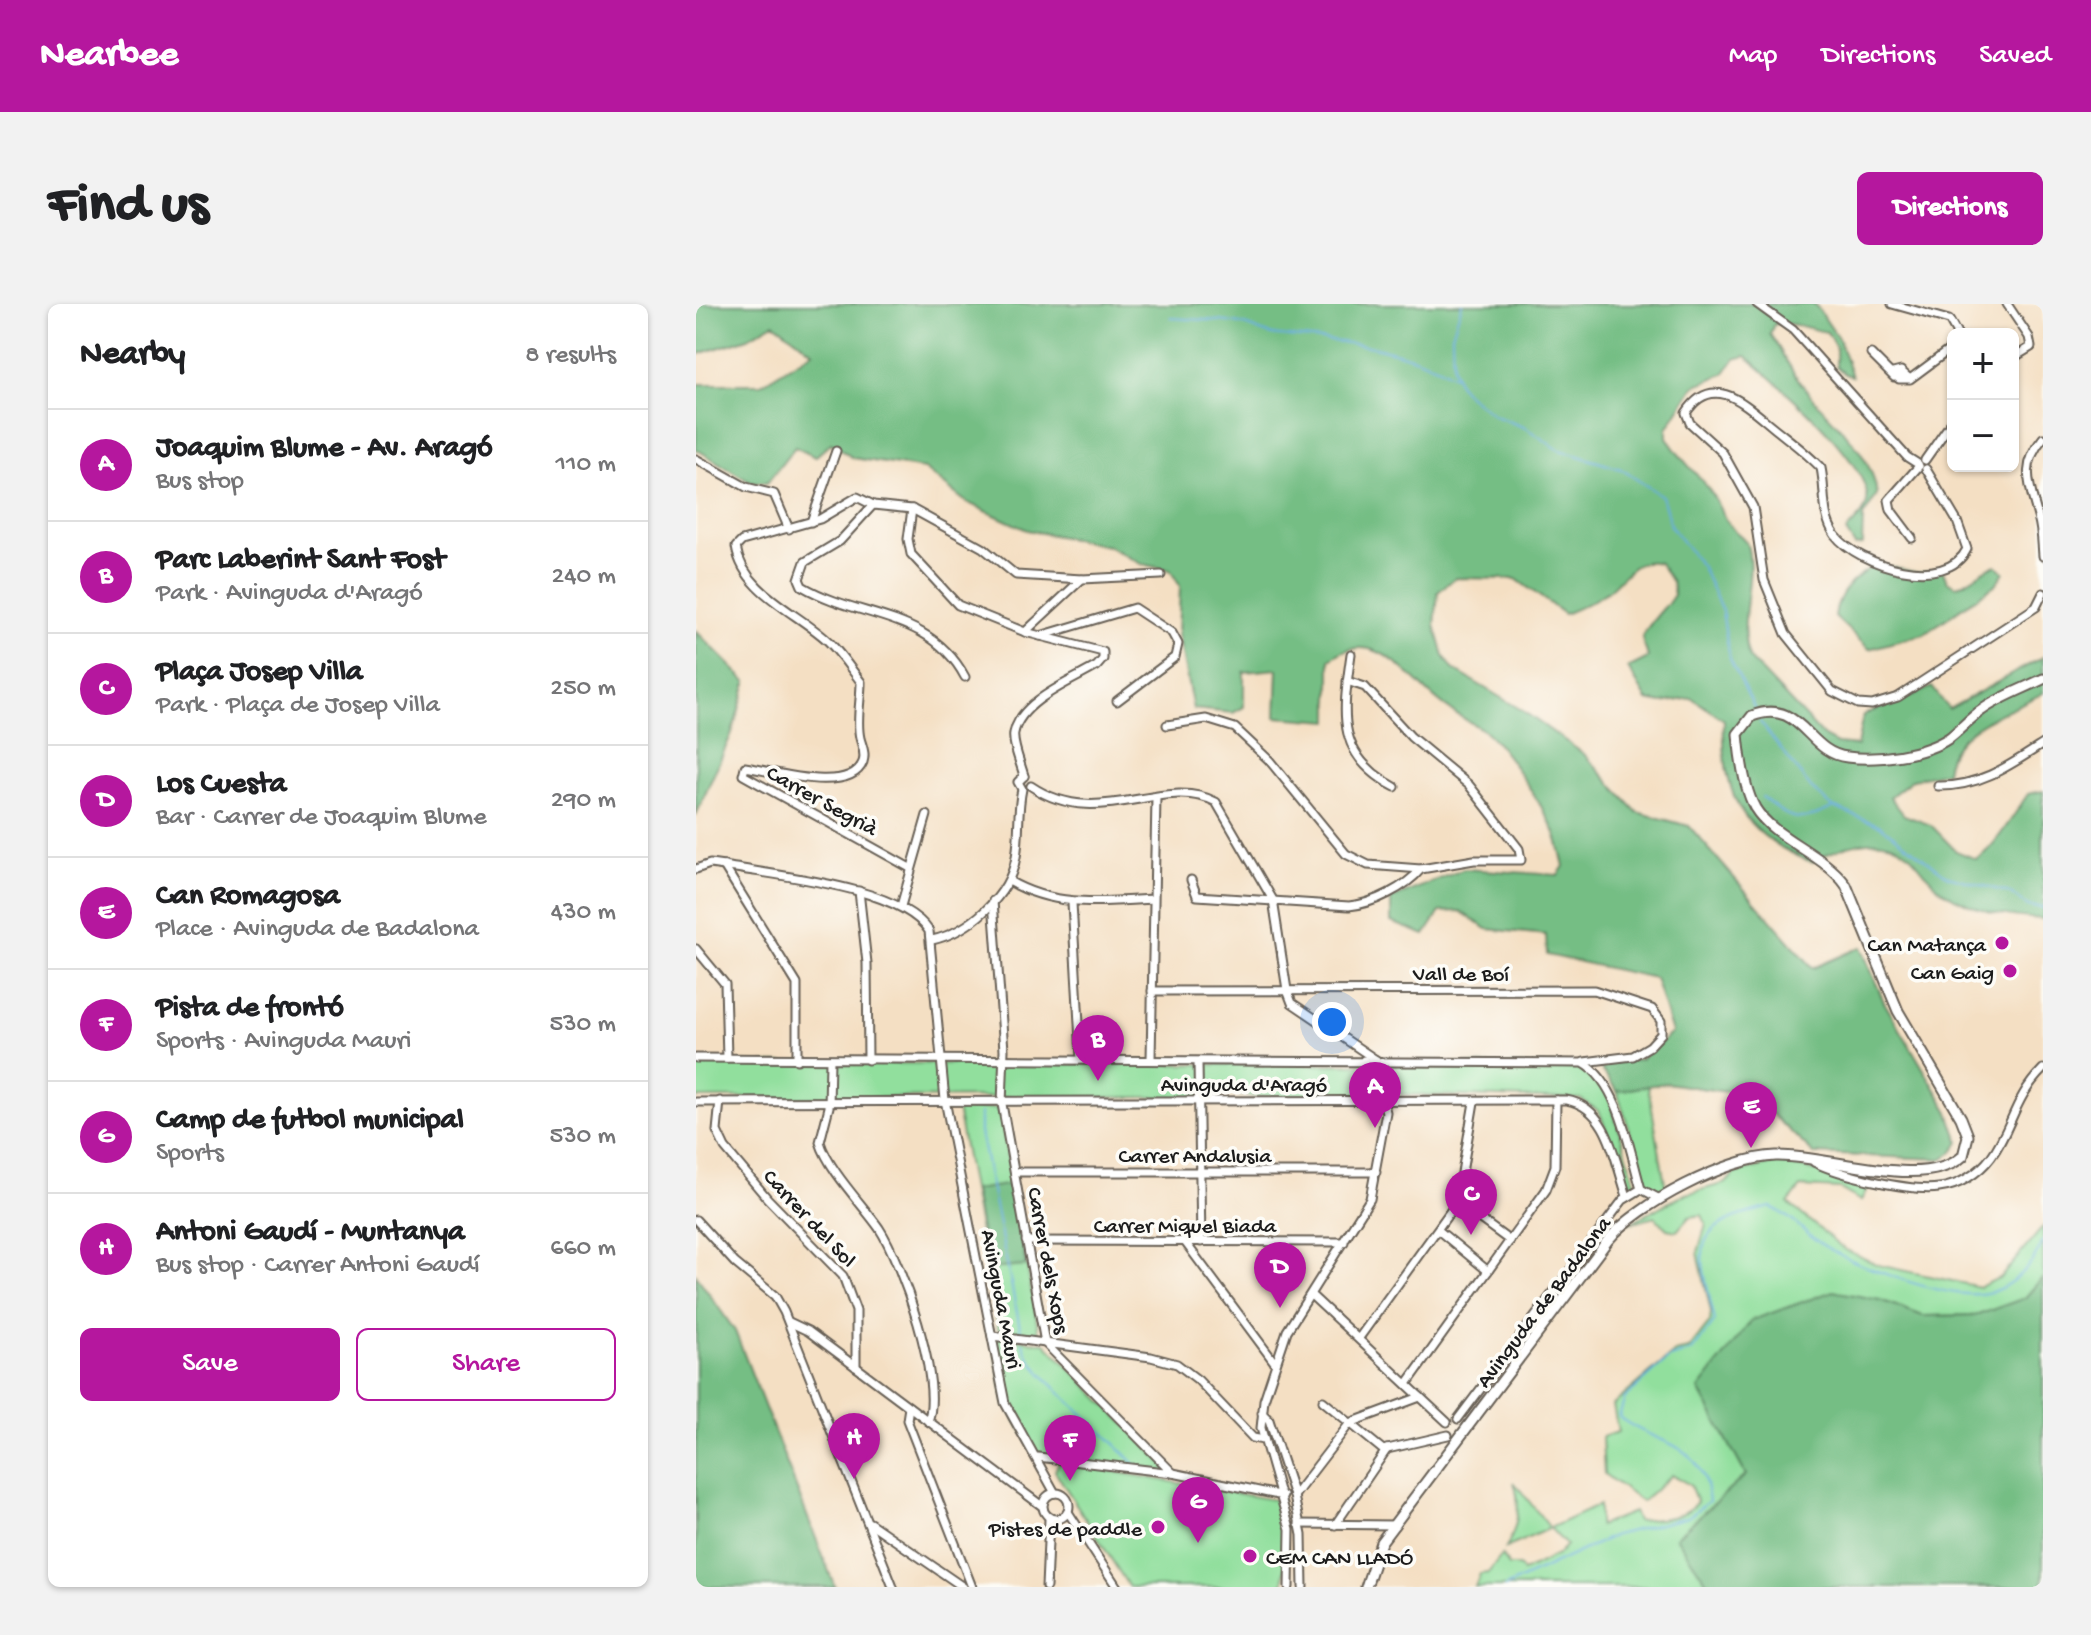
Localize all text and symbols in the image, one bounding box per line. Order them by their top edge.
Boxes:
text: Nearbee [40,34,178,78]
text: Map [1729,40,1777,73]
text: Directions [1821,40,1935,73]
text: Saved [1979,40,2051,73]
button: Directions [1857,172,2043,245]
text: Find us [48,175,208,241]
map controls [1947,328,2019,472]
button: + [1947,328,2019,400]
text: Nearby [80,336,185,376]
text: 8 results [525,341,616,372]
button: − [1947,400,2019,472]
text: Joaquim Blume - Av. Aragó [156,432,493,467]
text: A [98,450,114,481]
text: 110 m [556,450,616,481]
text: Bus stop [156,467,244,498]
text: Parc Laberint Sant Fost [156,544,445,579]
text: B [99,562,113,593]
text: 240 m [552,562,616,593]
text: Park · Avinguda d'Aragó [156,579,423,610]
text: Plaça Josep Villa [156,656,363,691]
text: C [99,674,113,705]
text: 250 m [550,674,616,705]
text: Park · Plaça de Josep Villa [156,691,440,722]
street label: Carrer Segrià [761,761,882,844]
text: Los Cuesta [156,768,286,803]
text: D [98,786,114,817]
text: 290 m [551,786,616,817]
text: Bar · Carrer de Joaquim Blume [156,803,487,834]
text: Can Romagosa [156,880,340,915]
text: E [98,898,114,929]
text: 430 m [551,898,616,929]
text: Place · Avinguda de Badalona [156,915,479,946]
place label: Can Matança [1867,934,1987,960]
marker: Can Matança [1993,934,2011,952]
place label: Can Gaig [1911,962,1994,988]
marker: Can Gaig [2001,962,2019,980]
street label: Vall de Boí [1412,963,1510,989]
text: Pista de frontó [156,992,344,1027]
your location [1312,1002,1352,1042]
text: F [99,1010,113,1041]
text: 530 m [549,1010,616,1041]
pin: B [1072,1015,1124,1081]
text: Sports · Avinguda Mauri [156,1027,411,1058]
pin: A [1349,1062,1401,1128]
street label: Avinguda d'Aragó [1161,1074,1327,1100]
pin: E [1725,1082,1777,1148]
text: Camp de futbol municipal [156,1104,464,1139]
text: G [98,1122,114,1153]
text: 530 m [549,1122,616,1153]
text: Sports [156,1139,224,1170]
street label: Carrer Andalusia [1119,1145,1272,1171]
street label: Carrer del Sol [756,1165,860,1274]
pin: C [1445,1169,1497,1235]
street label: Carrer dels Xops [1019,1185,1073,1337]
street label: Avinguda de Badalona [1472,1212,1619,1394]
street label: Carrer Miquel Biada [1094,1215,1277,1241]
text: Antoni Gaudí - Muntanya [156,1216,465,1251]
street label: Avinguda Mauri [973,1228,1025,1372]
text: H [99,1234,113,1265]
text: 660 m [550,1234,616,1265]
pin: D [1254,1242,1306,1308]
text: Bus stop · Carrer Antoni Gaudí [156,1251,480,1282]
button: Save [80,1328,340,1401]
button: Share [356,1328,616,1401]
pin: H [828,1413,880,1479]
pin: F [1044,1415,1096,1481]
pin: G [1172,1477,1224,1543]
place label: Pistes de paddle [988,1518,1143,1544]
marker: Pistes de paddle [1149,1518,1167,1536]
marker: CEM CAN LLADÓ [1241,1547,1259,1565]
place label: CEM CAN LLADÓ [1266,1547,1413,1573]

